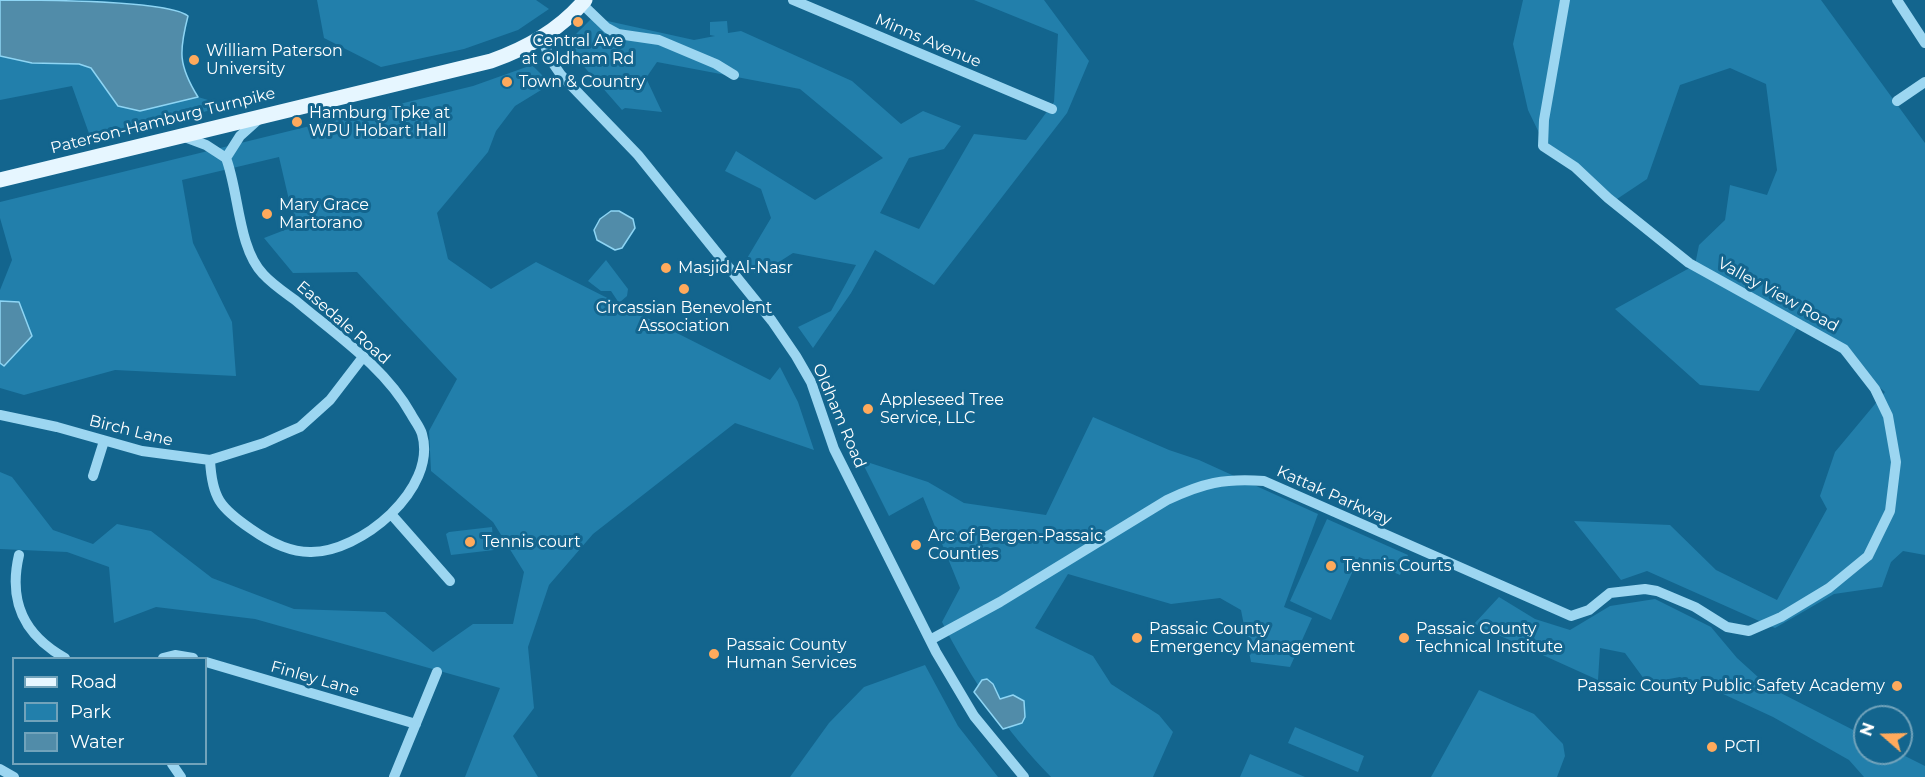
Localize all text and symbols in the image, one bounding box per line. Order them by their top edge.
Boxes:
street label: Minns Avenue [872,10,984,72]
marker: Central Ave at Oldham Rd [571,15,585,29]
place label: Central Ave at Oldham Rd [522,31,634,69]
place label: William Paterson University [206,41,343,79]
marker: William Paterson University [187,53,201,67]
place label: Town & Country [519,72,645,92]
marker: Town & Country [500,75,514,89]
street label: Paterson-Hamburg Turnpike [49,84,277,158]
place label: Hamburg Tpke at WPU Hobart Hall [309,103,450,141]
marker: Hamburg Tpke at WPU Hobart Hall [290,115,304,129]
place label: Mary Grace Martorano [279,195,369,233]
marker: Mary Grace Martorano [260,207,274,221]
street label: Valley View Road [1714,254,1842,336]
place label: Masjid Al-Nasr [678,258,793,278]
marker: Masjid Al-Nasr [659,261,673,275]
street label: Easedale Road [292,277,394,369]
marker: Circassian Benevolent Association [677,282,691,296]
place label: Circassian Benevolent Association [596,298,772,336]
street label: Oldham Road [808,361,870,471]
place label: Appleseed Tree Service, LLC [880,390,1004,428]
marker: Appleseed Tree Service, LLC [861,402,875,416]
street label: Birch Lane [87,411,175,451]
street label: Kattak Parkway [1273,462,1395,530]
place label: Arc of Bergen-Passaic Counties [928,526,1103,564]
place label: Tennis court [482,532,581,552]
marker: Tennis court [463,535,477,549]
marker: Arc of Bergen-Passaic Counties [909,538,923,552]
place label: Tennis Courts [1343,556,1452,576]
marker: Tennis Courts [1324,559,1338,573]
place label: Passaic County Emergency Management [1149,619,1355,657]
place label: Passaic County Technical Institute [1416,619,1563,657]
marker: Passaic County Emergency Management [1130,631,1144,645]
marker: Passaic County Technical Institute [1397,631,1411,645]
place label: Passaic County Human Services [726,635,857,673]
marker: Passaic County Human Services [707,647,721,661]
legend [12,657,207,765]
street label: Finley Lane [268,657,362,701]
text: Road [70,671,117,693]
place label: Passaic County Public Safety Academy [1577,676,1885,696]
marker: Passaic County Public Safety Academy [1890,679,1904,693]
text: Park [70,701,111,723]
north arrow [1853,705,1913,765]
text: N [1856,720,1879,739]
text: Water [70,731,125,753]
place label: PCTI [1724,737,1761,757]
marker: PCTI [1705,740,1719,754]

